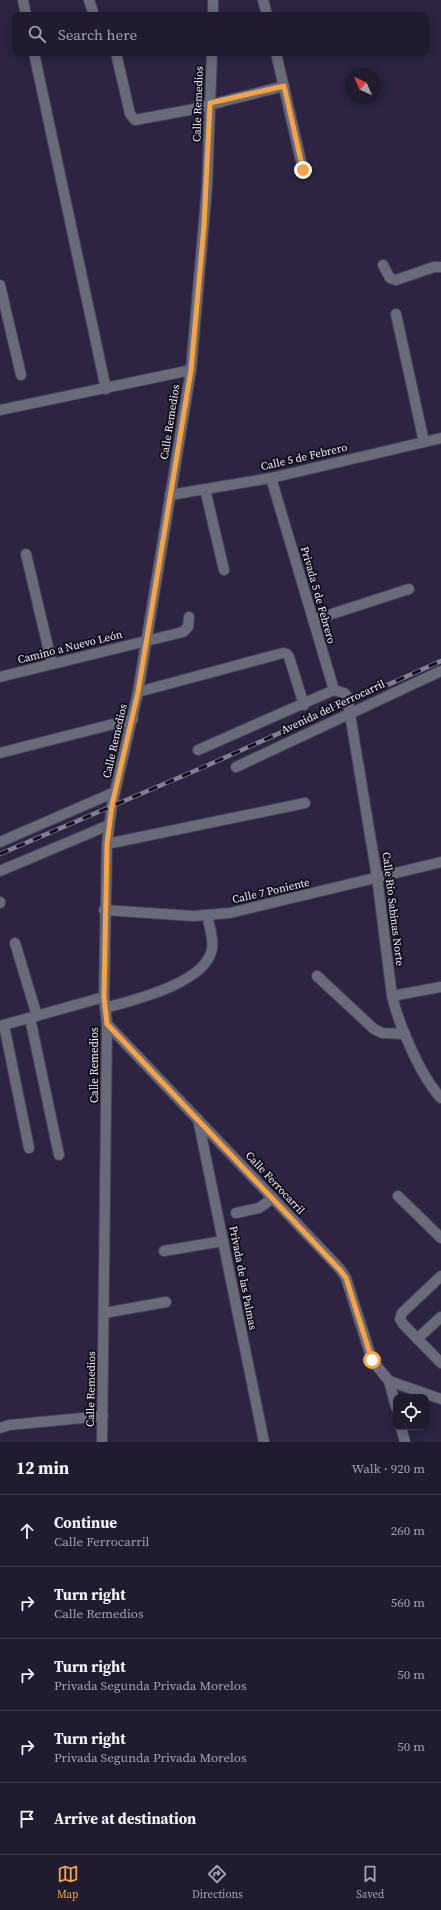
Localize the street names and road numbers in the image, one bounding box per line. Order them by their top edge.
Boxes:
street label: Calle Remedios [189,66,207,142]
street label: Calle Remedios [157,383,183,461]
street label: Calle 5 de Febrero [259,440,349,474]
street label: Privada 5 de Febrero [297,545,339,645]
street label: Camino a Nuevo León [16,627,124,667]
street label: Avenida del Ferrocarril [279,676,387,738]
street label: Calle Remedios [99,702,131,780]
street label: Calle Río Sabinas Norte [379,851,407,967]
street label: Calle 7 Poniente [231,875,312,907]
street label: Calle Remedios [87,1027,102,1103]
street label: Calle Ferrocarril [242,1148,308,1218]
street label: Privada de las Palmas [226,1225,260,1331]
street label: Calle Remedios [83,1351,99,1427]

